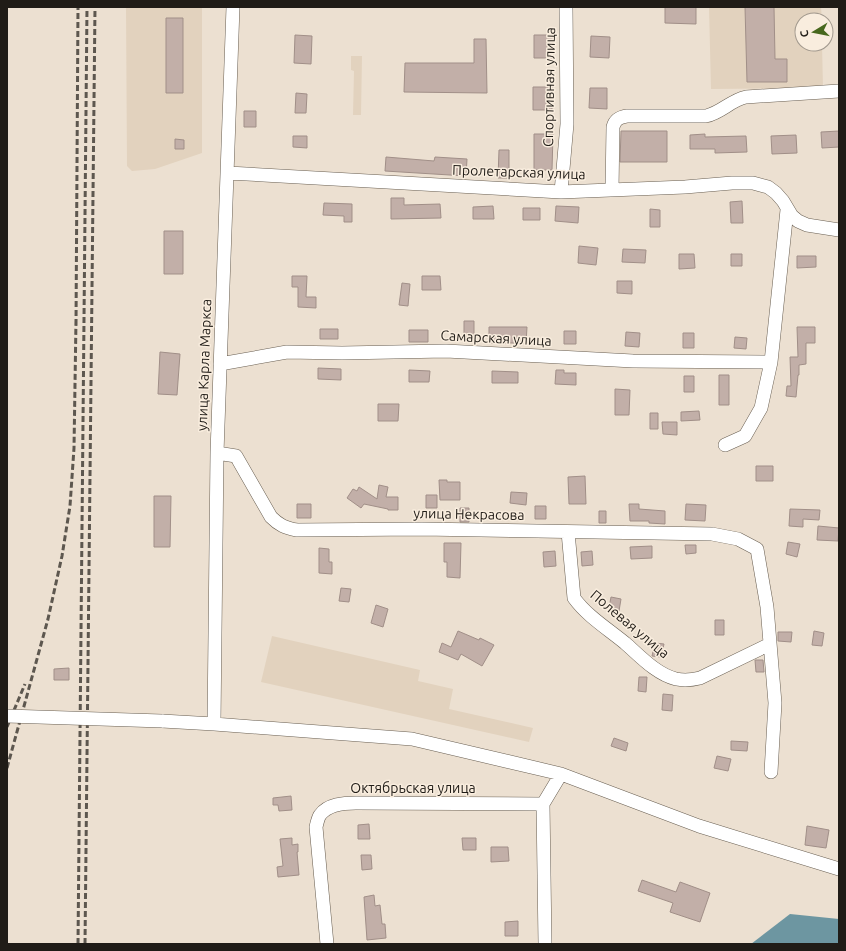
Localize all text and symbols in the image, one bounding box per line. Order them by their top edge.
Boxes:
north arrow [794,12,834,52]
street label: Спортивная улица [540,27,558,147]
text: С [798,29,811,38]
street label: Пролетарская улица [452,162,586,182]
street label: улица Карла Маркса [194,299,214,431]
street label: Самарская улица [440,327,552,349]
street label: улица Некрасова [413,505,525,523]
street label: Полевая улица [587,586,673,662]
street label: Октябрьская улица [350,780,476,796]

